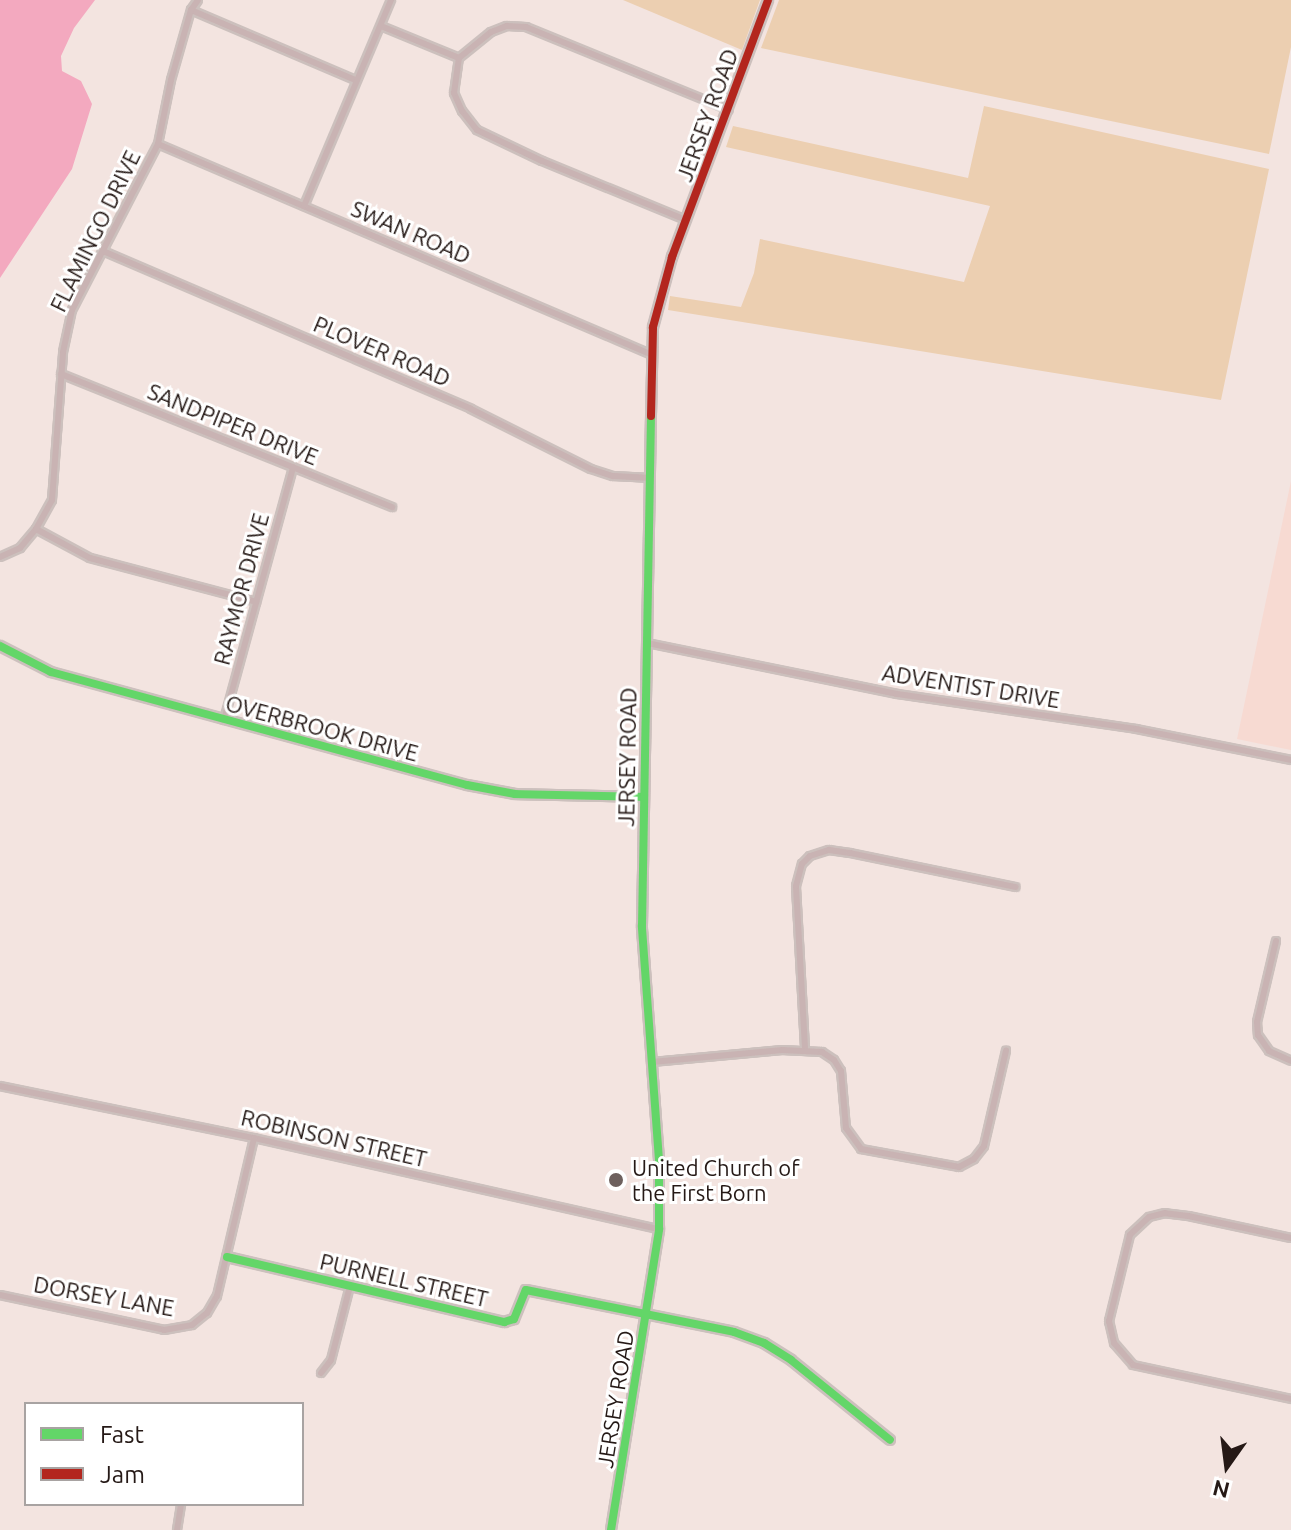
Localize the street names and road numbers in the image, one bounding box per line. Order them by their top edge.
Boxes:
street label: JERSEY ROAD [671,45,743,185]
street label: FLAMINGO DRIVE [45,146,145,316]
street label: SWAN ROAD [347,195,475,269]
street label: PLOVER ROAD [310,310,454,392]
street label: SANDPIPER DRIVE [144,378,322,470]
street label: RAYMOR DRIVE [208,510,274,668]
street label: ADVENTIST DRIVE [880,659,1062,713]
street label: JERSEY ROAD [613,687,641,827]
street label: OVERBROOK DRIVE [223,690,421,766]
street label: ROBINSON STREET [239,1104,429,1172]
street label: PURNELL STREET [317,1248,491,1312]
street label: DORSEY LANE [32,1271,176,1321]
street label: JERSEY ROAD [591,1328,639,1470]

